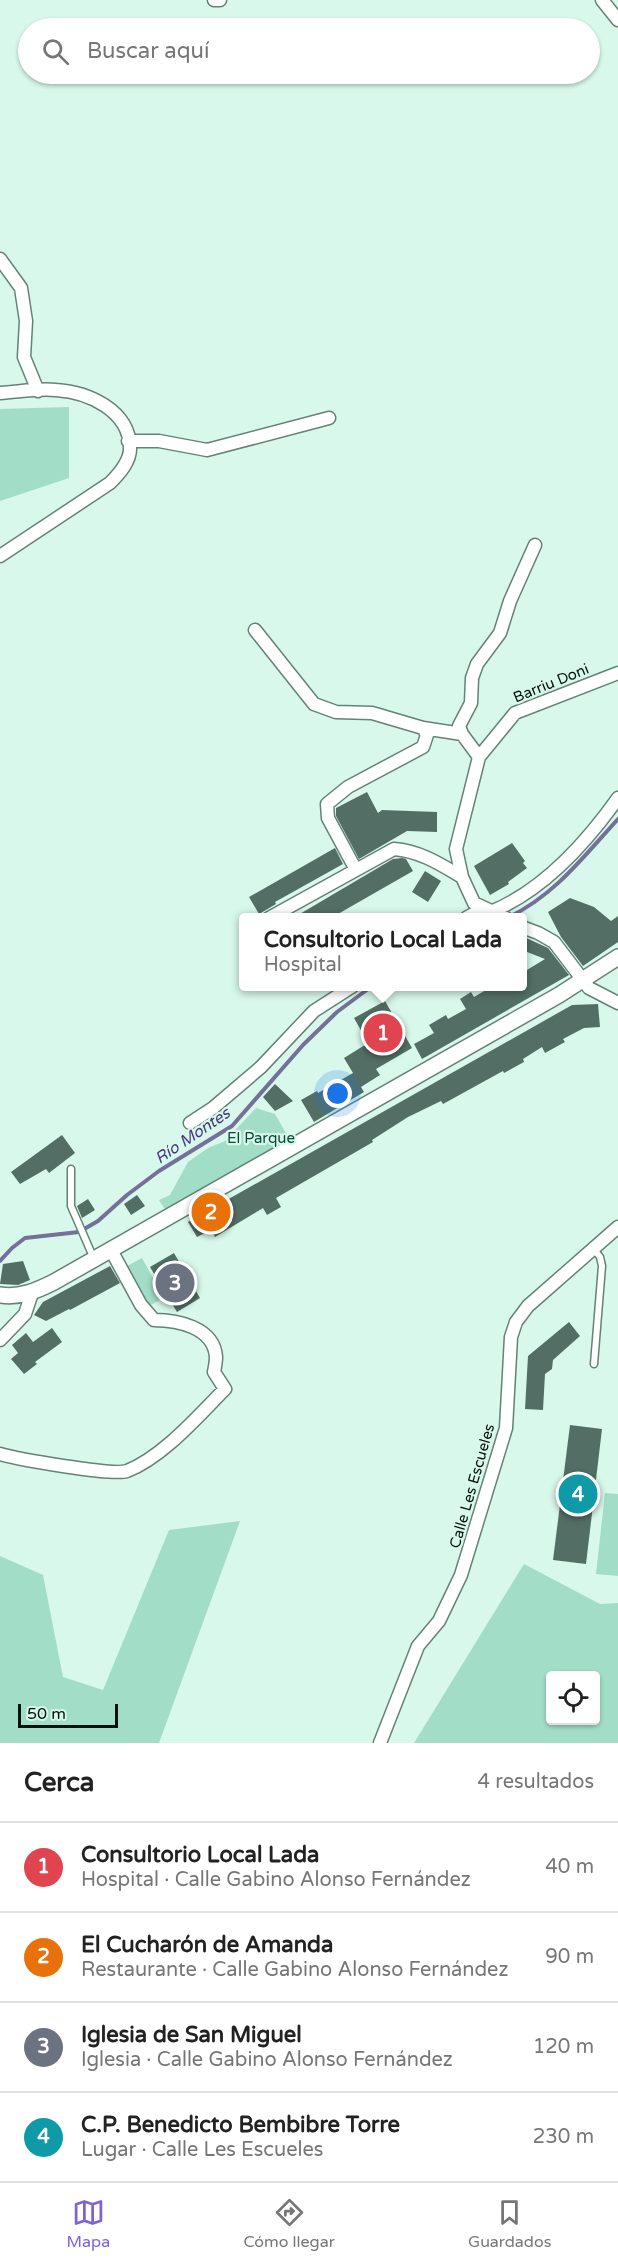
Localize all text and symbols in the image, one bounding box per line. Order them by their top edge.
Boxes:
search box [18,18,600,84]
icon: search [39,35,72,68]
text: Buscar aquí [87,38,209,64]
street label: Barriu Doni [511,660,591,706]
popup [239,913,527,991]
text: Consultorio Local Lada [264,927,502,953]
text: Hospital [264,953,342,977]
pin: 1 [364,1010,403,1056]
your location [323,1079,352,1108]
water label: Río Montes [151,1103,235,1168]
park label: El Parque [227,1129,295,1147]
pin: 2 [192,1190,230,1234]
pin: 3 [156,1260,195,1306]
street label: Calle Les Escueles [446,1422,498,1550]
pin: 4 [558,1472,598,1516]
map controls [546,1671,600,1725]
button: locate [546,1671,600,1725]
scale bar [18,1701,118,1728]
text: 50 m [27,1704,66,1724]
text: Cerca [24,1767,94,1798]
text: 4 resultados [478,1770,594,1794]
text: Consultorio Local Lada [81,1842,319,1868]
text: 1 [37,1855,50,1879]
text: 40 m [545,1855,594,1879]
text: Hospital · Calle Gabino Alonso Fernández [81,1868,471,1892]
text: El Cucharón de Amanda [81,1932,333,1958]
text: 2 [37,1945,50,1969]
text: 90 m [545,1945,594,1969]
text: Restaurante · Calle Gabino Alonso Fernández [81,1958,508,1982]
text: Iglesia de San Miguel [81,2022,302,2048]
text: 3 [37,2035,50,2059]
text: 120 m [533,2035,594,2059]
text: Iglesia · Calle Gabino Alonso Fernández [81,2048,453,2072]
text: C.P. Benedicto Bembibre Torre [81,2112,400,2138]
text: 4 [37,2125,50,2149]
text: 230 m [533,2125,594,2149]
text: Lugar · Calle Les Escueles [81,2138,323,2162]
tab: Mapa [67,2196,110,2252]
tab: Cómo llegar [243,2196,335,2252]
tab: Guardados [468,2196,551,2252]

